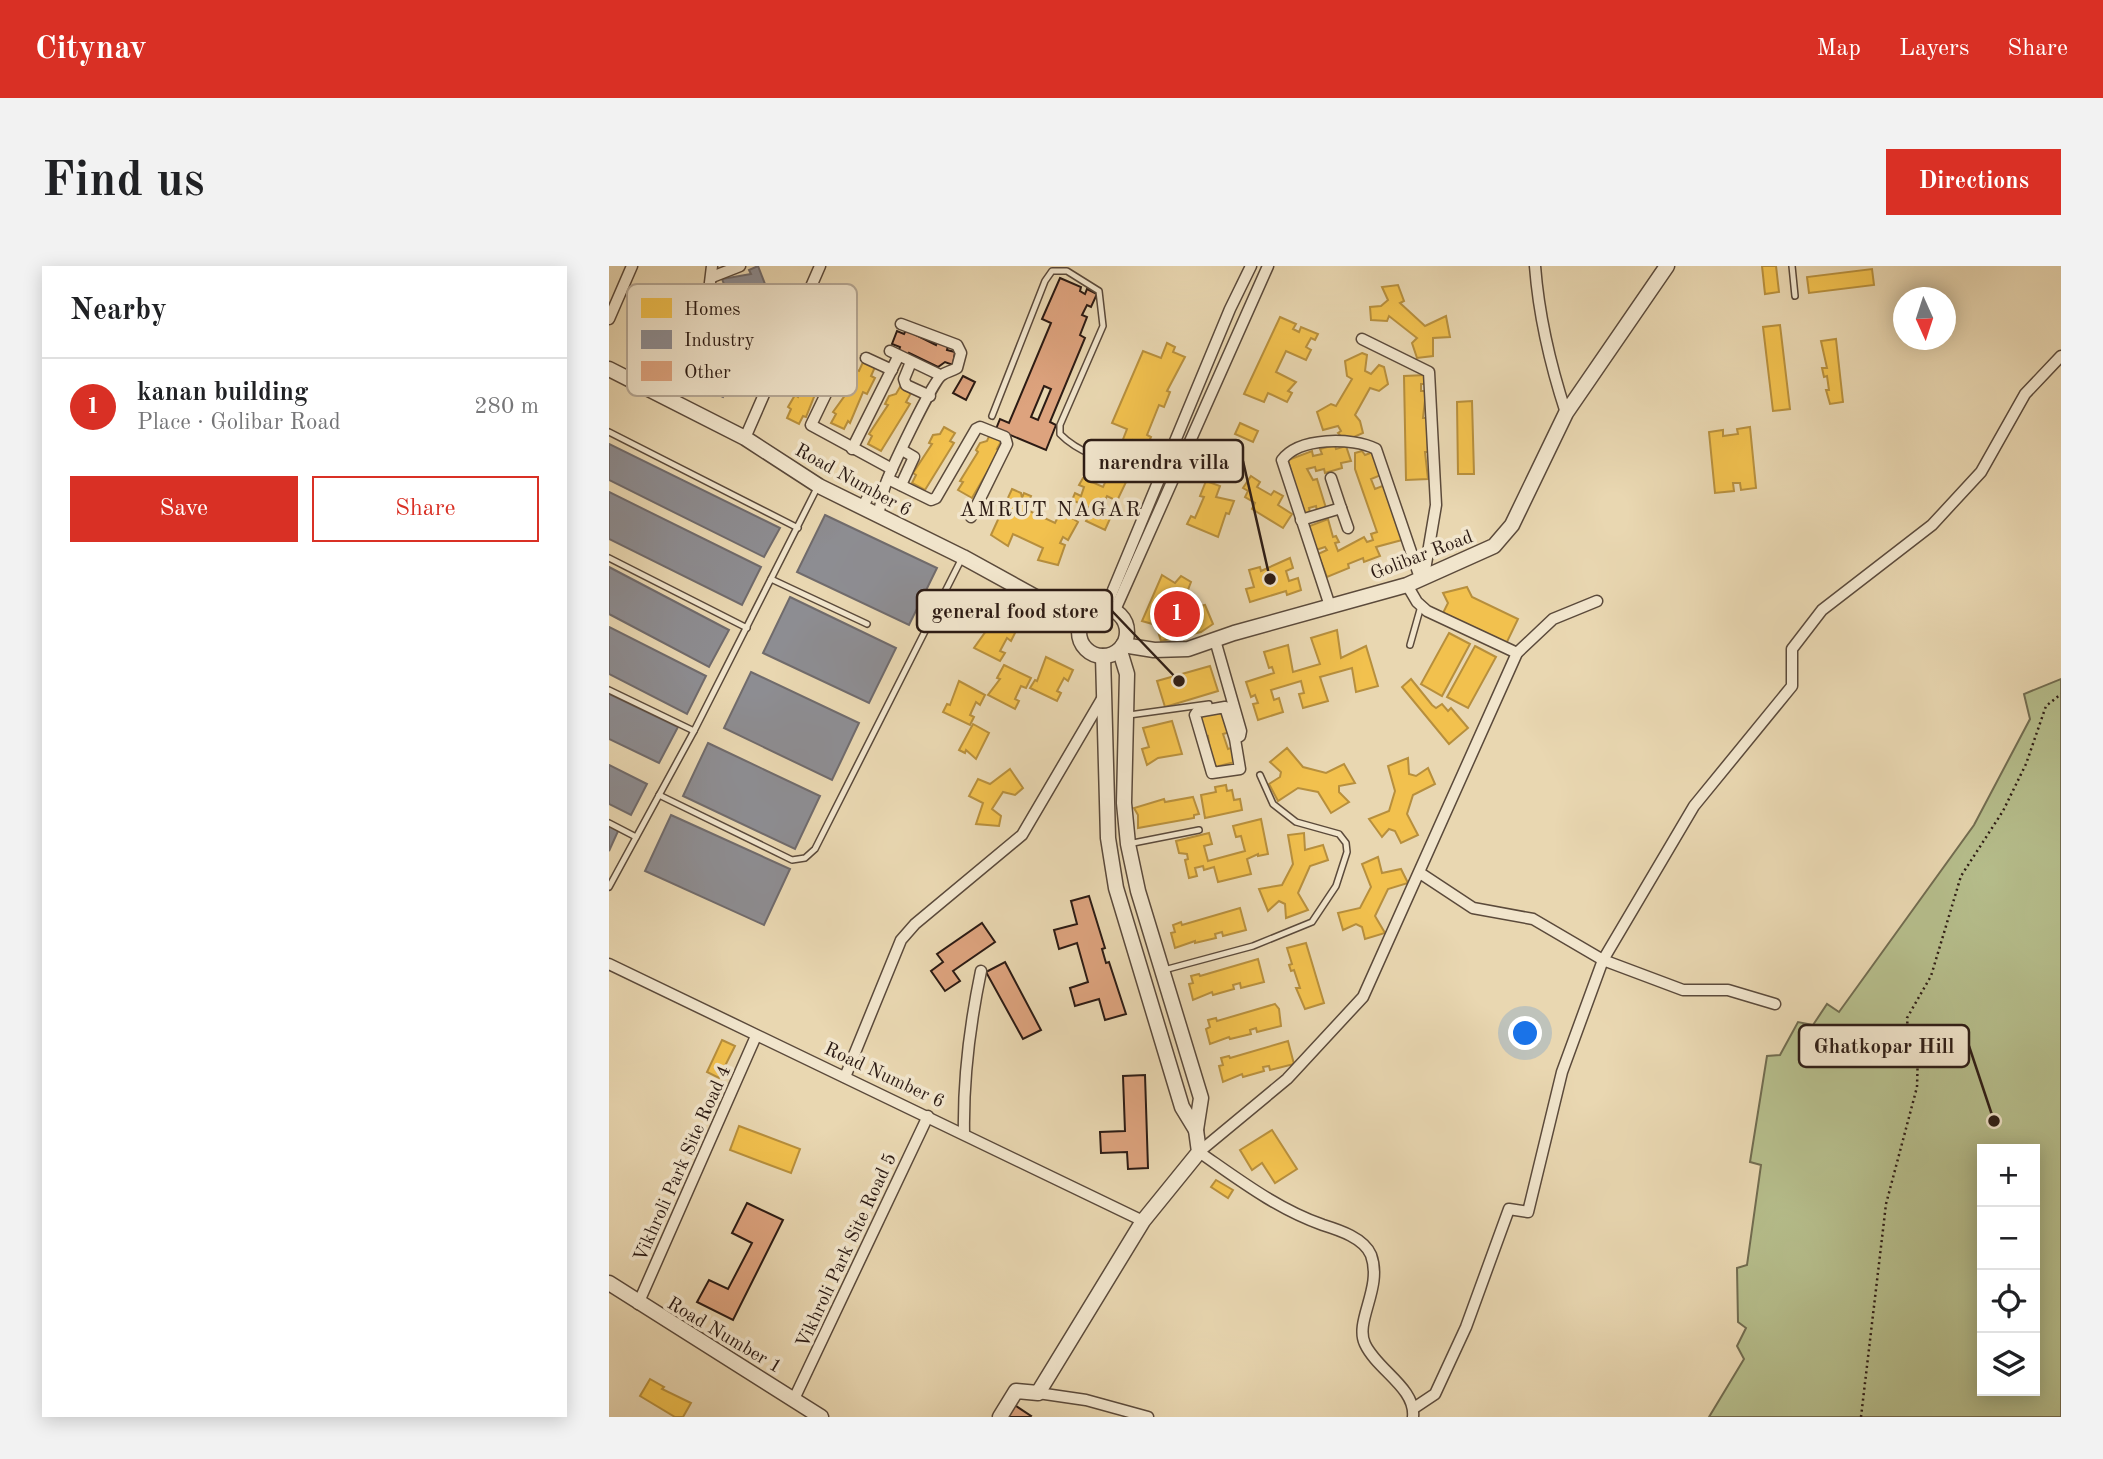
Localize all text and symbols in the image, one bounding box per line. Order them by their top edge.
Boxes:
text: Citynav [35,33,147,66]
text: Map [1817,37,1861,61]
text: Layers [1899,37,1969,61]
text: Share [2007,37,2068,61]
button: Directions [1886,149,2061,215]
text: Find us [42,158,205,207]
legend [627,284,857,396]
north arrow [1893,287,1956,350]
text: Nearby [70,296,167,326]
text: Homes [684,301,740,320]
text: Industry [684,332,755,351]
text: Other [684,364,731,383]
text: kanan building [137,380,308,406]
text: 1 [86,395,100,418]
text: 280 m [474,395,539,418]
text: Place · Golibar Road [137,411,341,434]
callout: narendra villa [1084,440,1243,482]
street label: Road Number 6 [791,441,914,521]
text: narendra villa [1099,453,1230,474]
button: Save [70,476,298,542]
button: Share [312,476,539,542]
district label: AMRUT NAGAR [959,500,1143,521]
street label: Golibar Road [1368,528,1476,585]
pin: 1 [1154,588,1200,640]
callout: general food store [917,590,1112,632]
text: general food store [931,602,1099,623]
your location [1508,1016,1542,1050]
callout: Ghatkopar Hill [1799,1025,1969,1067]
text: Ghatkopar Hill [1813,1037,1955,1058]
street label: Road Number 6 [821,1040,947,1112]
street label: Vikhroli Park Site Road 4 [631,1063,735,1265]
map controls [1977,1144,2040,1396]
button: + [1977,1144,2040,1207]
street label: Vikhroli Park Site Road 5 [794,1151,901,1351]
button: − [1977,1207,2040,1270]
button: locate [1977,1270,2040,1333]
street label: Road Number 1 [663,1294,784,1378]
button: layers [1977,1333,2040,1396]

